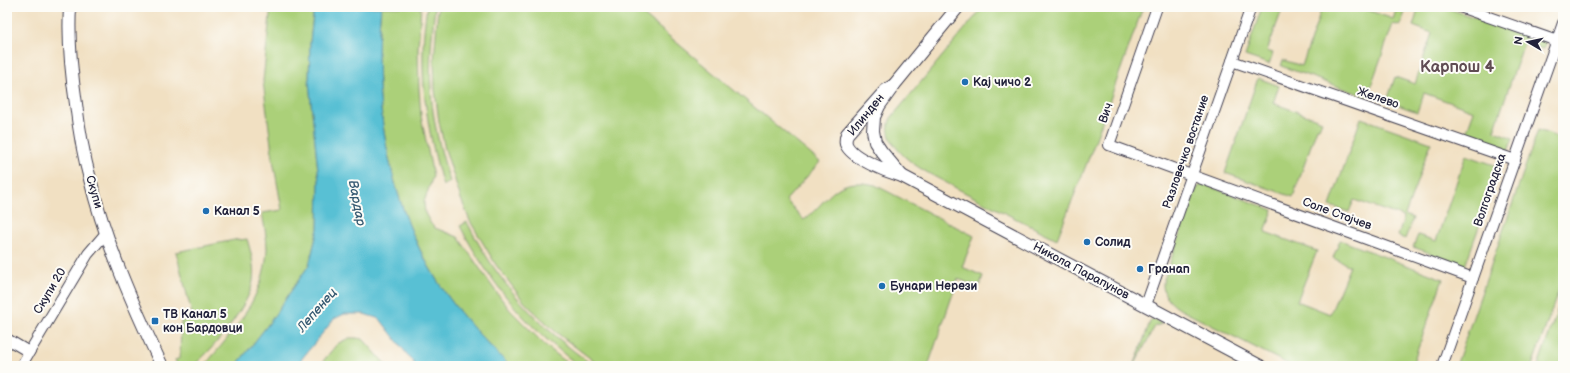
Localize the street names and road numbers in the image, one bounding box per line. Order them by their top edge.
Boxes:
street label: Желево [1355,84,1401,112]
street label: Илинден [844,91,888,139]
street label: Разловечко востание [1159,93,1213,211]
street label: Вич [1096,101,1116,125]
street label: Волгоградска [1470,152,1510,228]
street label: Скупи [82,174,106,210]
street label: Соле Стојчев [1300,195,1374,234]
street label: Никола Парапунов [1030,239,1132,303]
street label: Скупи 20 [30,265,70,317]

